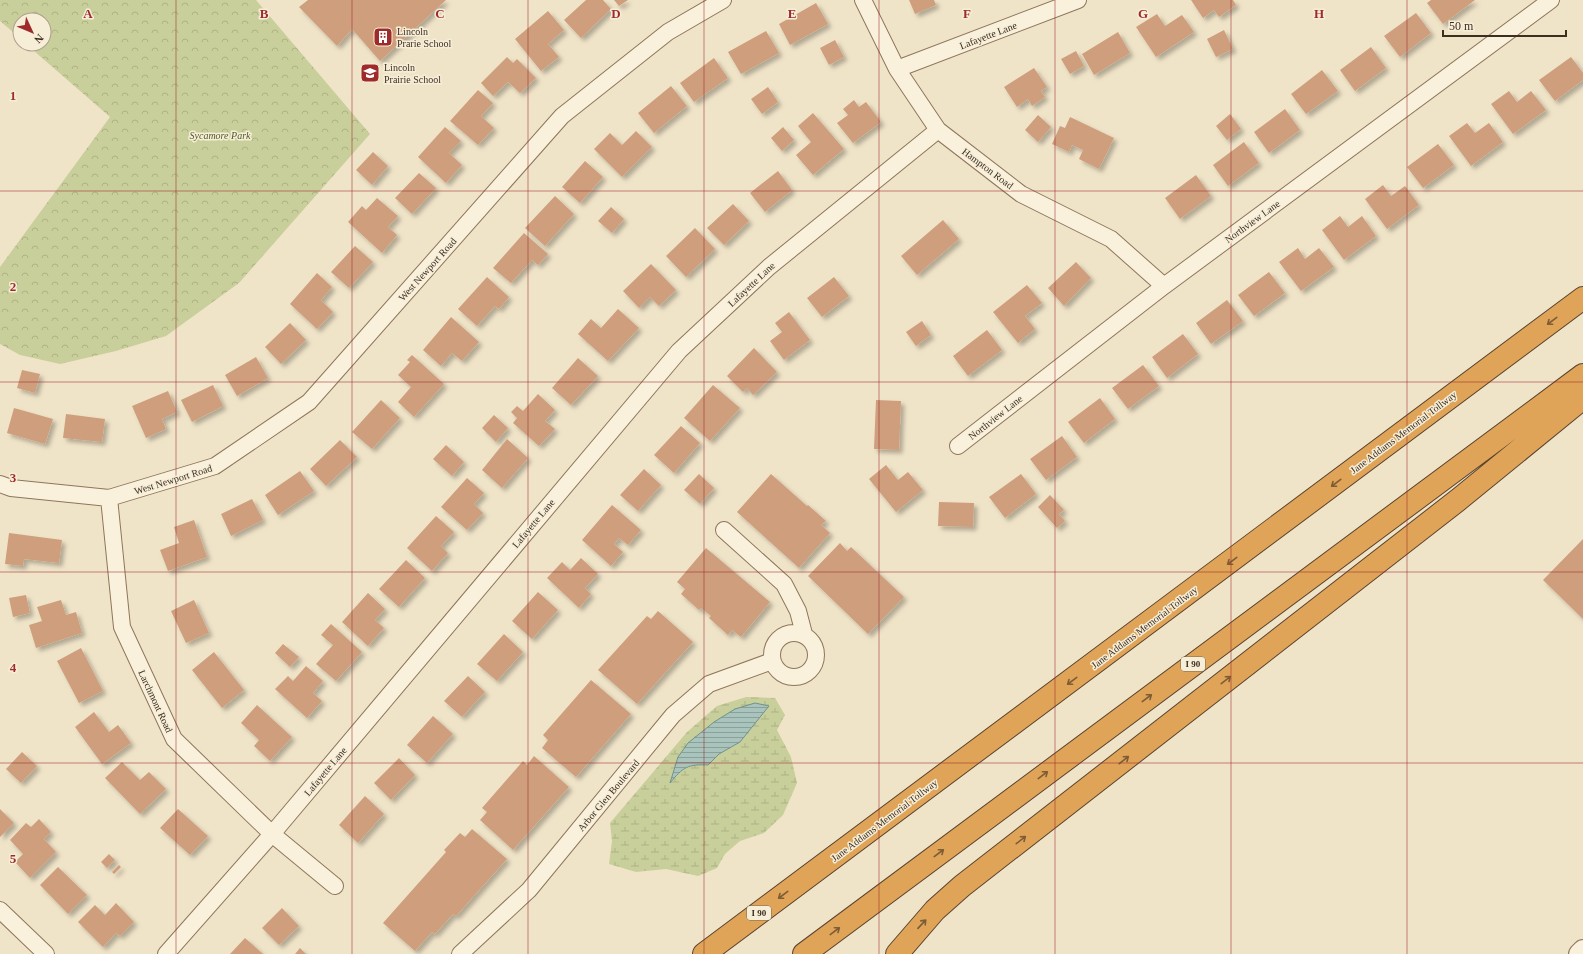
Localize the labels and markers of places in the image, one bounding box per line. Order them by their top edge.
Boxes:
building icon: Lincoln Prarie School [372,26,394,48]
place label: Lincoln Prarie School [397,26,451,49]
school or university icon: Lincoln Prairie School [359,62,381,84]
place label: Lincoln Prairie School [384,62,441,85]

